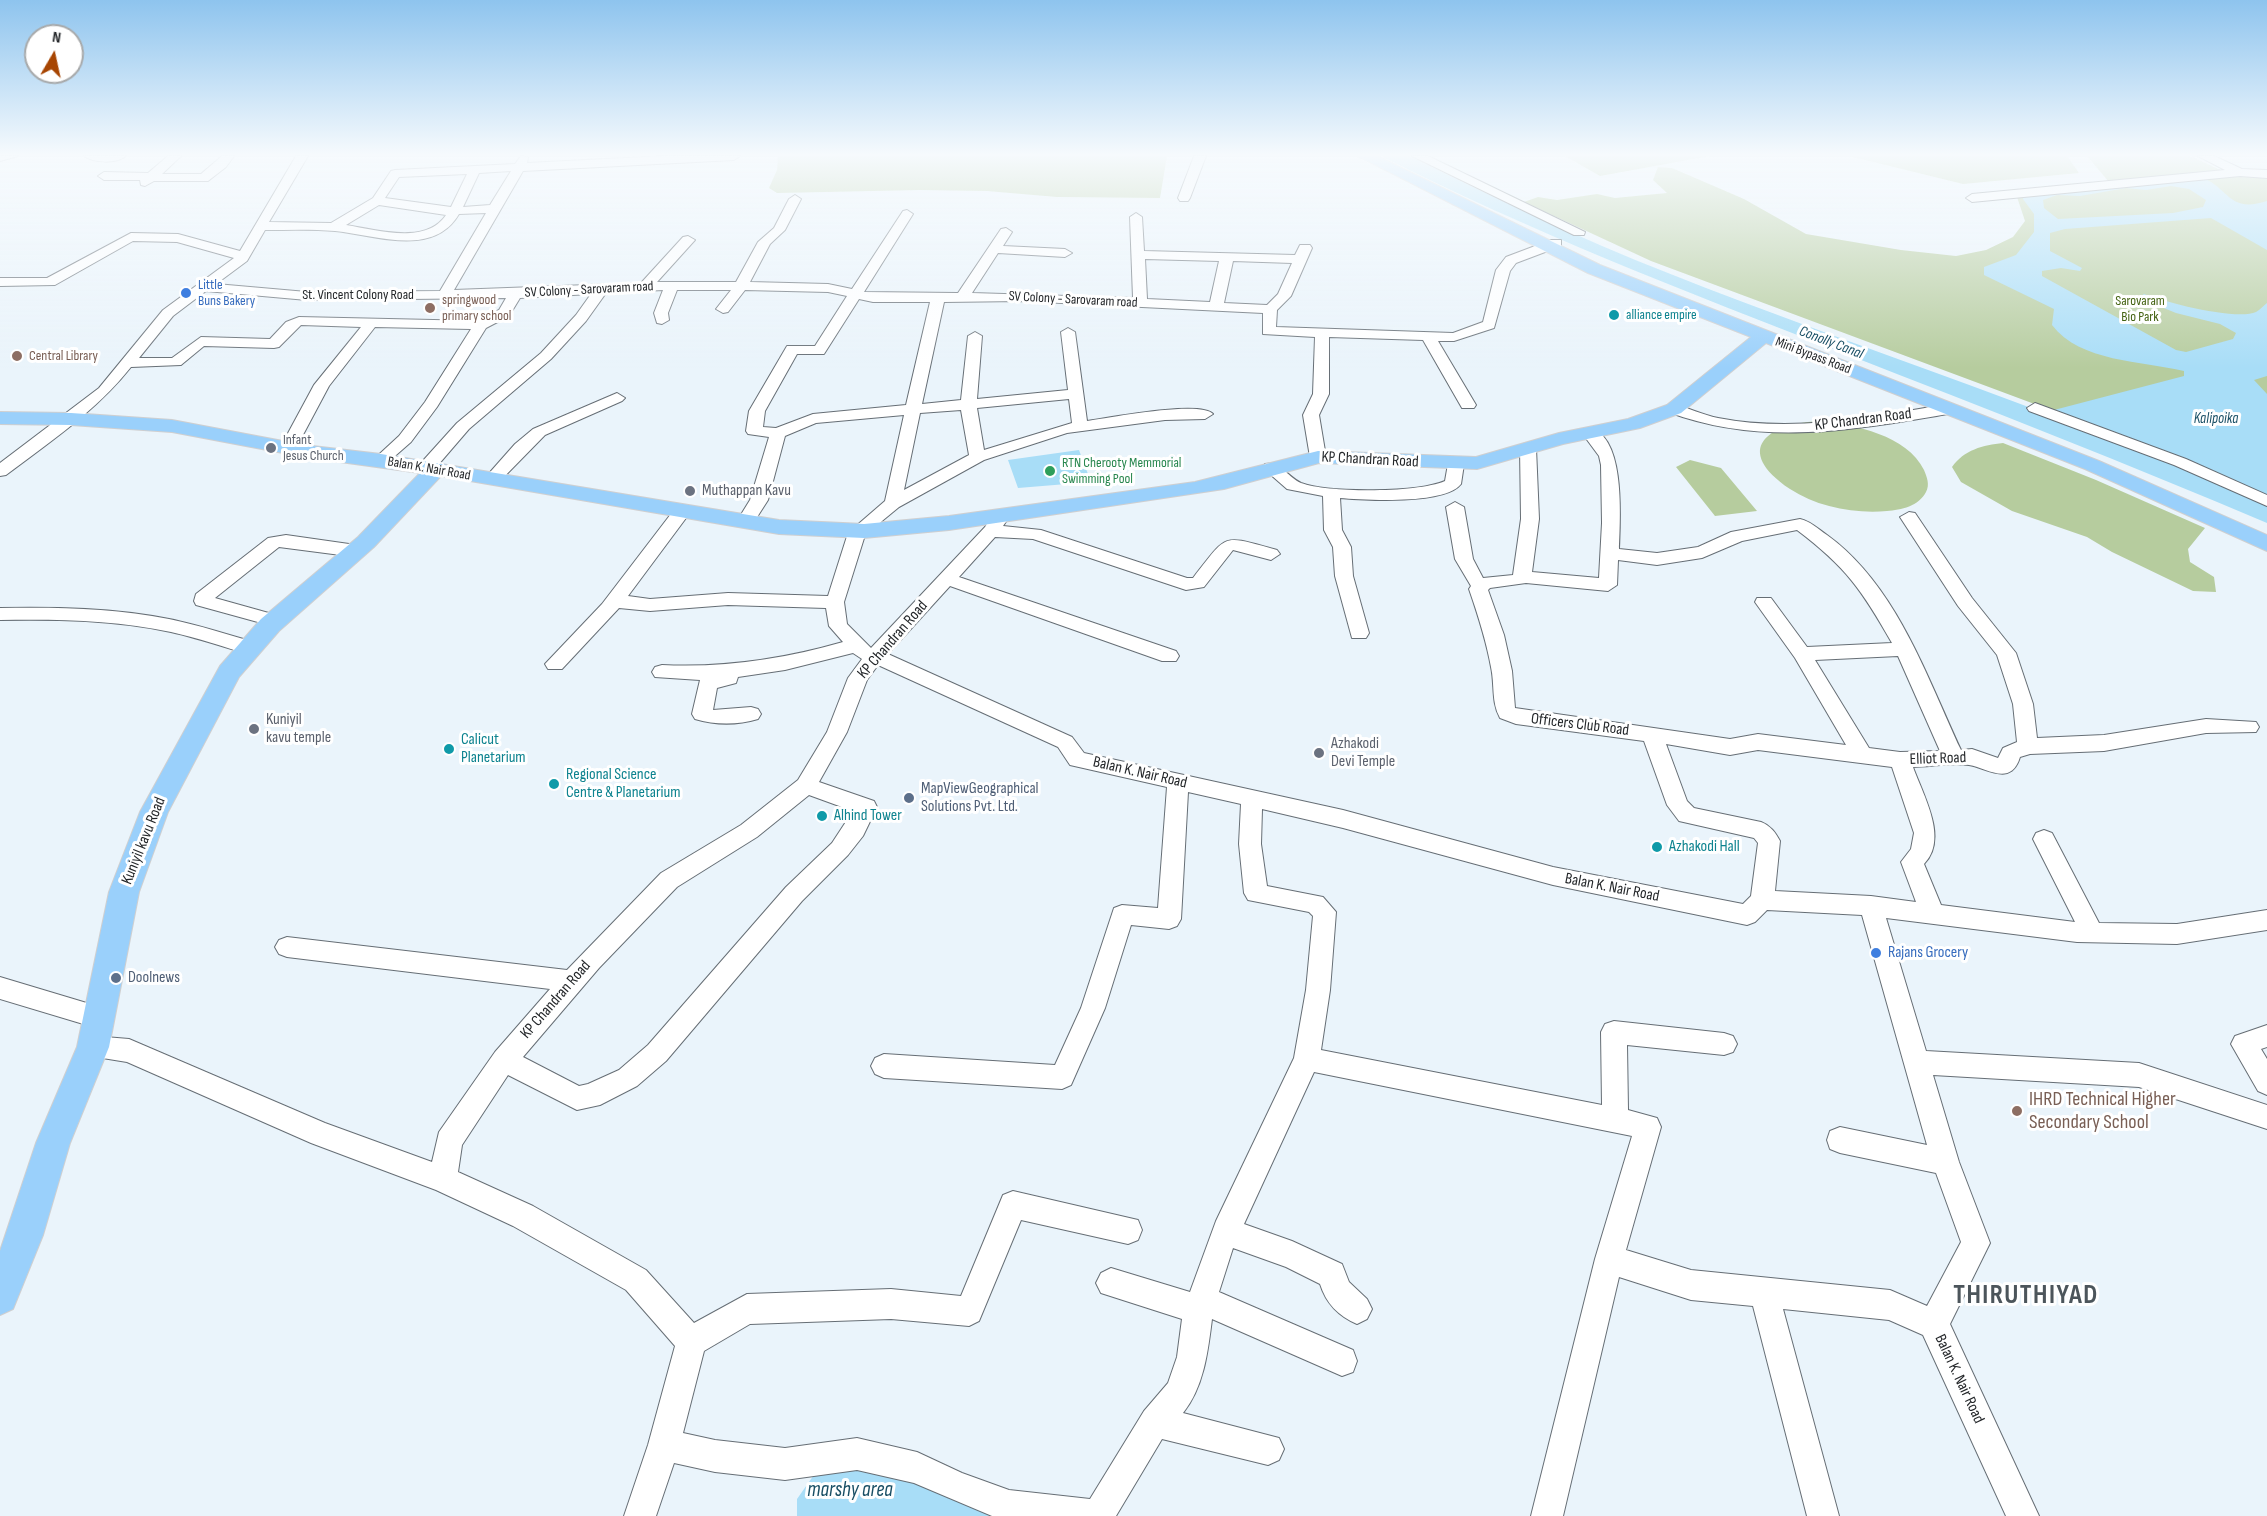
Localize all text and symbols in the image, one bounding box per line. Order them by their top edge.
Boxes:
north arrow [24,24,84,84]
text: N [51,28,62,48]
place label: Little Buns Bakery [198,277,255,310]
street label: SV Colony - Sarovaram road [524,278,654,302]
marker: Little Buns Bakery [179,286,193,300]
street label: St. Vincent Colony Road [302,287,414,303]
street label: SV Colony - Sarovaram road [1008,288,1138,312]
place label: springwood primary school [442,292,511,324]
park label: Sarovaram Bio Park [2115,293,2165,326]
marker: springwood primary school [423,301,437,315]
place label: alliance empire [1626,307,1697,323]
marker: alliance empire [1607,308,1621,322]
water label: Conolly Canal [1796,323,1866,363]
street label: Mini Bypass Road [1773,334,1853,378]
place label: Central Library [29,348,98,364]
marker: Central Library [10,349,24,363]
street label: KP Chandran Road [1814,405,1912,435]
water label: Kalipoika [2194,410,2238,428]
place label: Infant Jesus Church [283,432,344,464]
marker: Infant Jesus Church [264,441,278,455]
street label: KP Chandran Road [1321,448,1419,472]
street label: Balan K. Nair Road [386,453,472,485]
place label: RTN Cherooty Memmorial Swimming Pool [1062,455,1181,488]
marker: RTN Cherooty Memmorial Swimming Pool [1043,464,1057,478]
place label: Muthappan Kavu [702,481,791,501]
marker: Muthappan Kavu [683,484,697,498]
street label: KP Chandran Road [854,597,932,683]
street label: Officers Club Road [1530,709,1630,741]
place label: Kuniyil kavu temple [266,710,331,748]
marker: Kuniyil kavu temple [247,722,261,736]
place label: Calicut Planetarium [461,730,526,768]
place label: Azhakodi Devi Temple [1331,734,1395,772]
marker: Calicut Planetarium [442,742,456,756]
marker: Azhakodi Devi Temple [1312,746,1326,760]
street label: Elliot Road [1909,748,1967,770]
street label: Balan K. Nair Road [1091,753,1189,793]
place label: Regional Science Centre & Planetarium [566,765,680,803]
marker: Regional Science Centre & Planetarium [547,777,561,791]
place label: MapViewGeographical Solutions Pvt. Ltd. [921,779,1039,817]
marker: MapViewGeographical Solutions Pvt. Ltd. [902,791,916,805]
street label: Kuniyil kavu Road [118,795,170,887]
place label: Alhind Tower [834,806,902,826]
marker: Alhind Tower [815,809,829,823]
place label: Azhakodi Hall [1669,837,1740,857]
marker: Azhakodi Hall [1650,840,1664,854]
street label: Balan K. Nair Road [1563,869,1661,907]
place label: Rajans Grocery [1888,943,1968,963]
marker: Rajans Grocery [1869,946,1883,960]
street label: KP Chandran Road [517,957,595,1043]
place label: Doolnews [128,968,180,988]
marker: Doolnews [109,971,123,985]
place label: IHRD Technical Higher Secondary School [2029,1088,2176,1135]
marker: IHRD Technical Higher Secondary School [2010,1104,2024,1118]
district label: THIRUTHIYAD [1953,1280,2099,1312]
street label: Balan K. Nair Road [1930,1331,1988,1427]
water label: marshy area [807,1478,893,1504]

